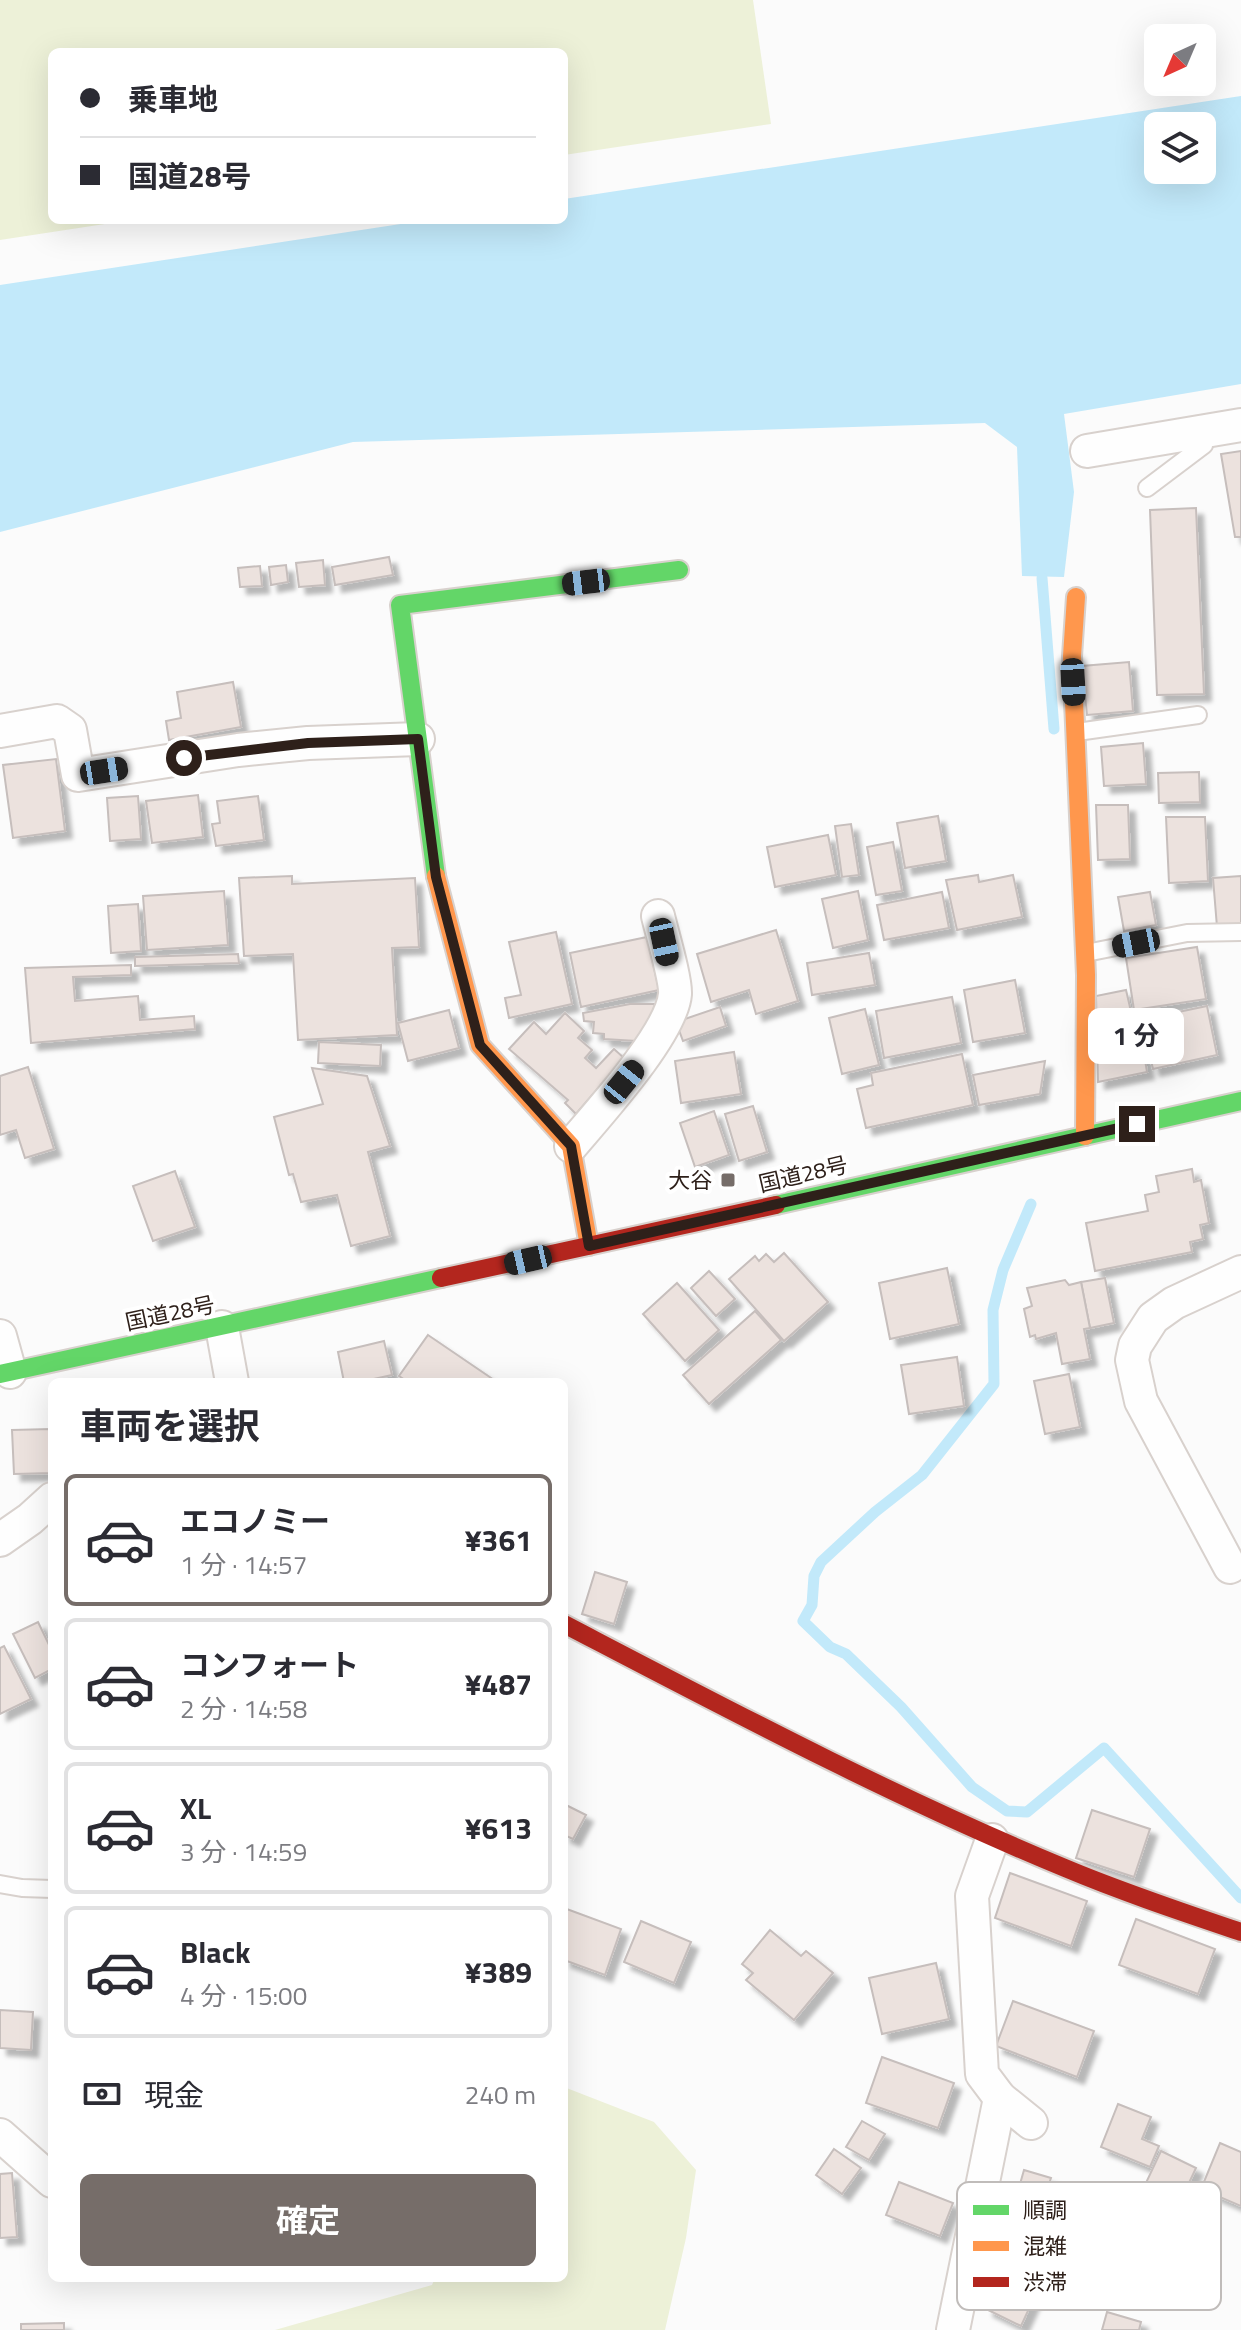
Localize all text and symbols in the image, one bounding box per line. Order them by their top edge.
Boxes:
north arrow [1144,24,1216,96]
map controls [1144,24,1216,184]
text: 乗車地 [128,76,218,122]
button: layers [1144,112,1216,184]
text: 国道28号 [128,153,252,199]
car [561,567,611,597]
car [1060,657,1086,707]
route start [166,740,202,776]
car [78,755,130,787]
car [647,916,681,968]
car [1110,927,1162,959]
callout: 1 分 [1089,1008,1185,1064]
text: 1 分 [1113,1016,1159,1055]
car [600,1056,648,1108]
route end [1119,1106,1155,1142]
street label: 国道28号 [755,1147,851,1201]
place label: 大谷 [668,1163,712,1197]
marker: 大谷 [719,1171,737,1189]
car [502,1243,554,1277]
street label: 国道28号 [122,1287,218,1339]
text: 車両を選択 [80,1398,260,1453]
text: エコノミー [180,1498,330,1544]
icon: car [84,1504,156,1576]
text: ¥361 [465,1517,532,1563]
text: 1 分 · 14:57 [180,1545,307,1584]
text: コンフォート [180,1642,359,1688]
icon: car [84,1648,156,1720]
text: ¥487 [465,1661,532,1707]
text: 2 分 · 14:58 [180,1689,307,1728]
text: XL [180,1785,211,1831]
icon: car [84,1792,156,1864]
text: ¥613 [465,1805,532,1851]
text: 3 分 · 14:59 [180,1832,307,1871]
text: Black [180,1929,251,1975]
icon: car [84,1936,156,2008]
text: ¥389 [465,1949,532,1995]
text: 4 分 · 15:00 [180,1976,307,2015]
icon: cash [80,2072,124,2116]
text: 現金 [144,2072,204,2118]
text: 240 m [465,2075,536,2114]
button: 確定 [80,2174,536,2266]
legend [957,2182,1221,2310]
text: 順調 [1023,2193,1067,2227]
text: 混雑 [1023,2229,1067,2263]
text: 渋滞 [1023,2265,1067,2299]

